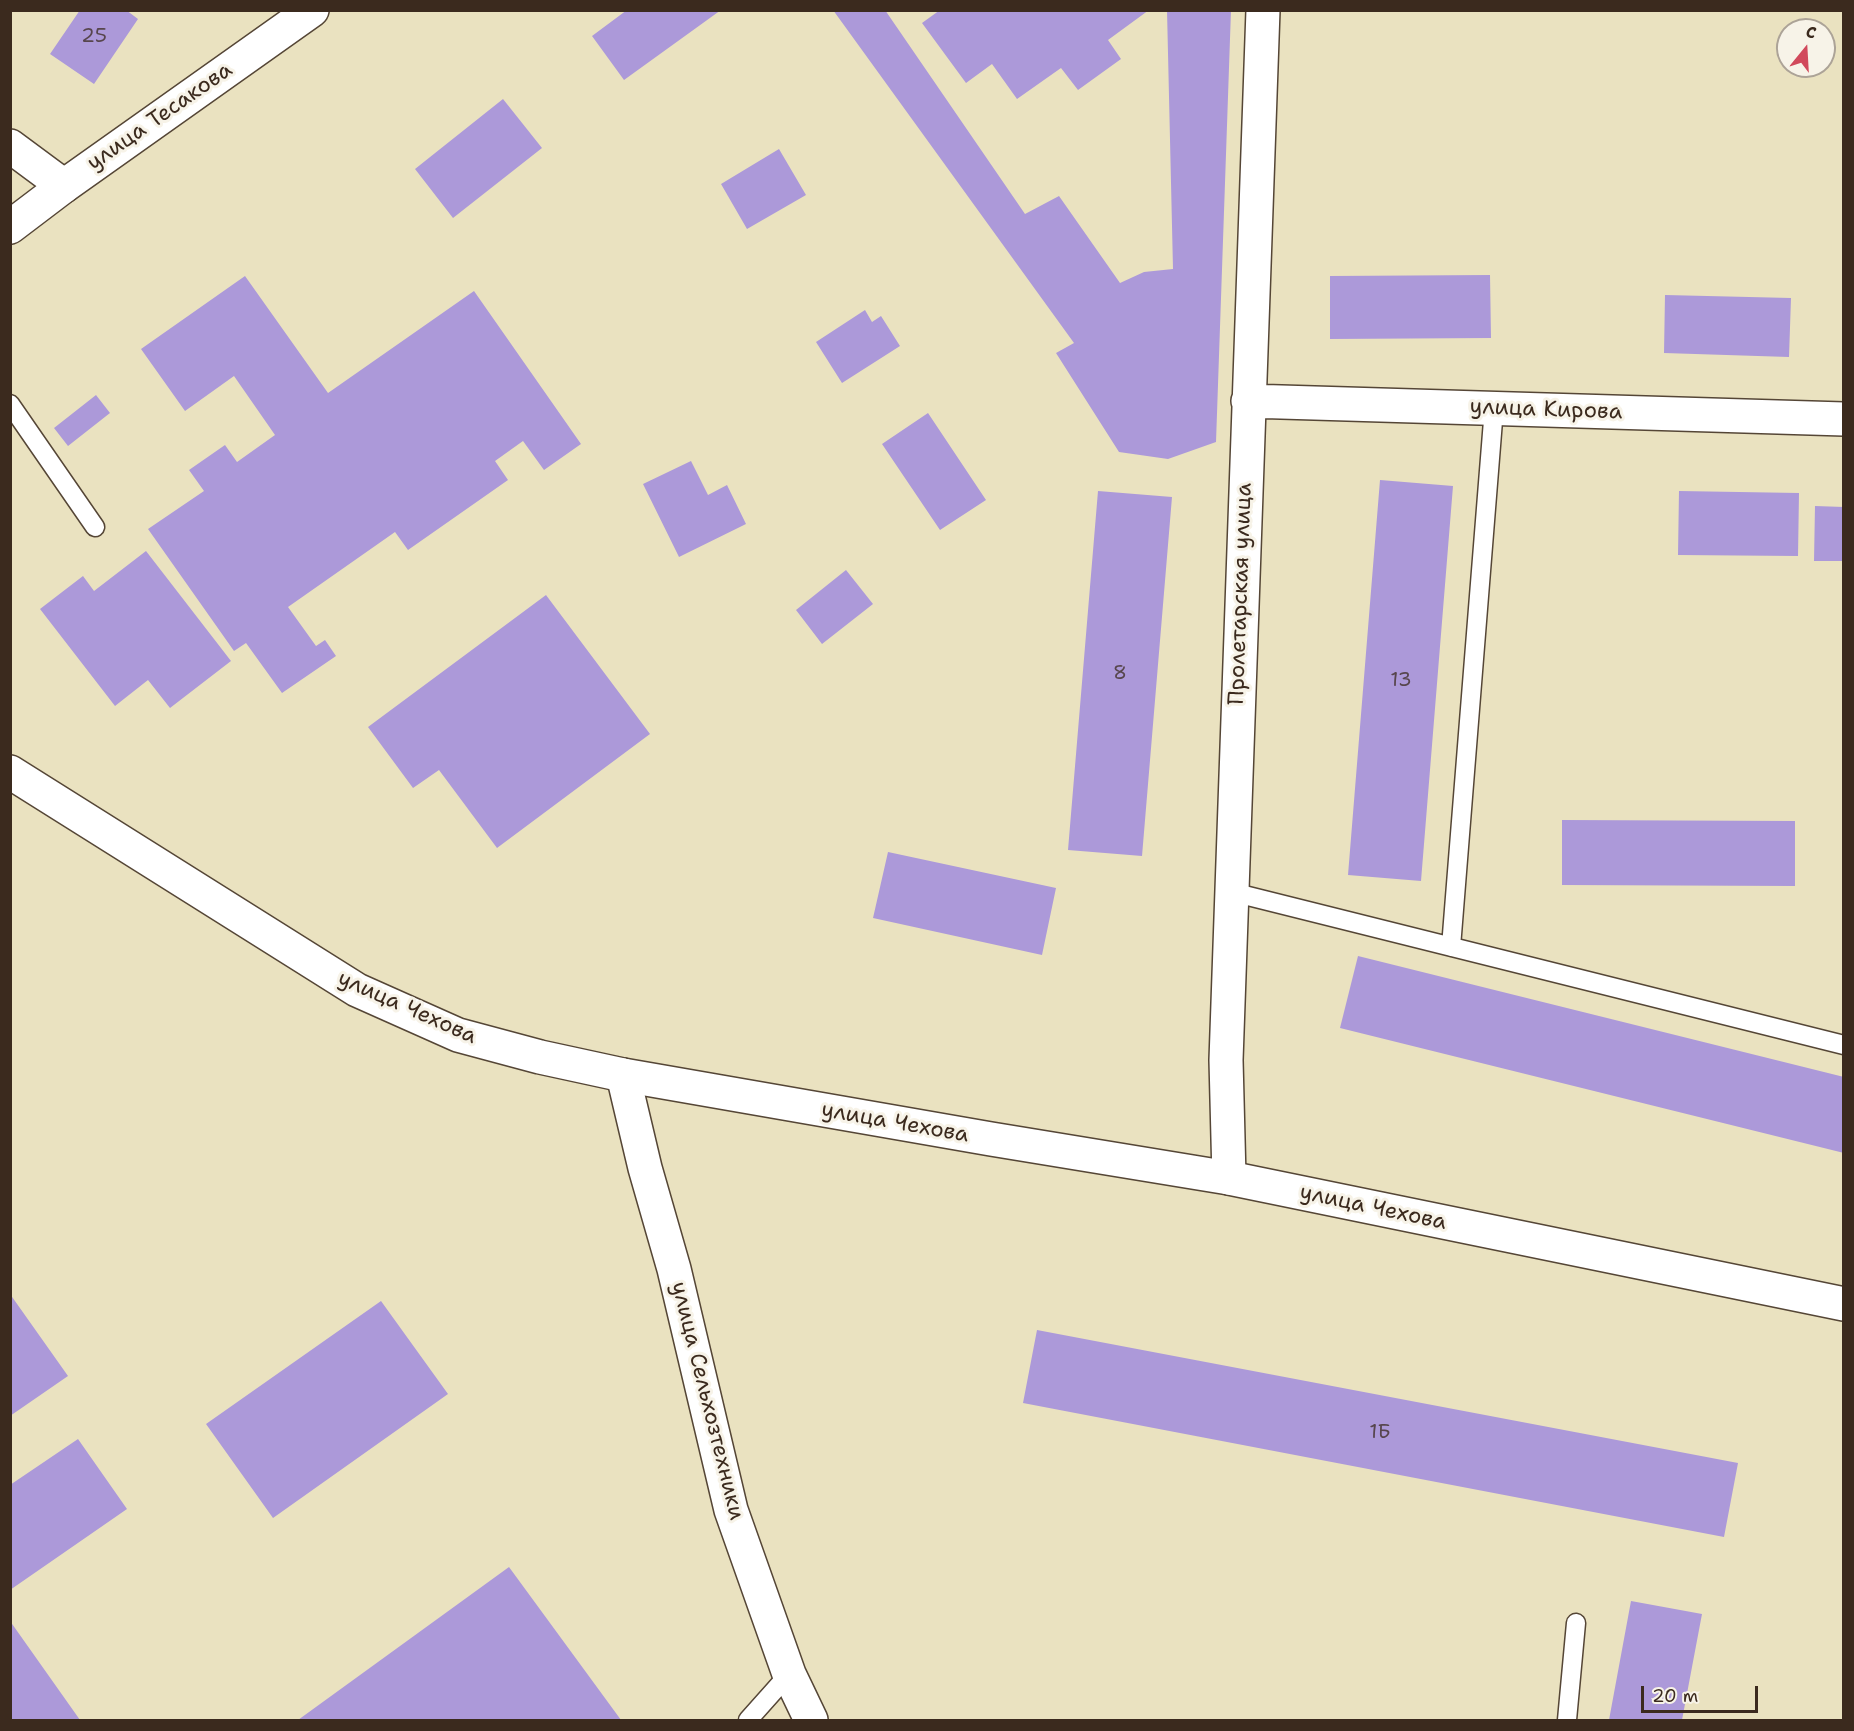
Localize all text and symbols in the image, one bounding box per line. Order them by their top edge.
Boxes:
north arrow [1776,18,1836,78]
text: С [1803,21,1819,44]
house number: 25 [81,25,107,49]
street label: улица Тесакова [82,57,238,177]
street label: улица Кирова [1469,394,1623,426]
street label: Пролетарская улица [1224,482,1258,706]
house number: 8 [1113,662,1127,686]
house number: 13 [1390,669,1412,693]
street label: улица Чехова [333,966,481,1050]
street label: улица Чехова [819,1097,971,1149]
street label: улица Чехова [1297,1180,1449,1236]
street label: улица Сельхозтехники [665,1279,749,1523]
house number: 1Б [1369,1421,1391,1445]
scale bar [1644,1674,1761,1712]
text: 20 m [1652,1684,1698,1708]

